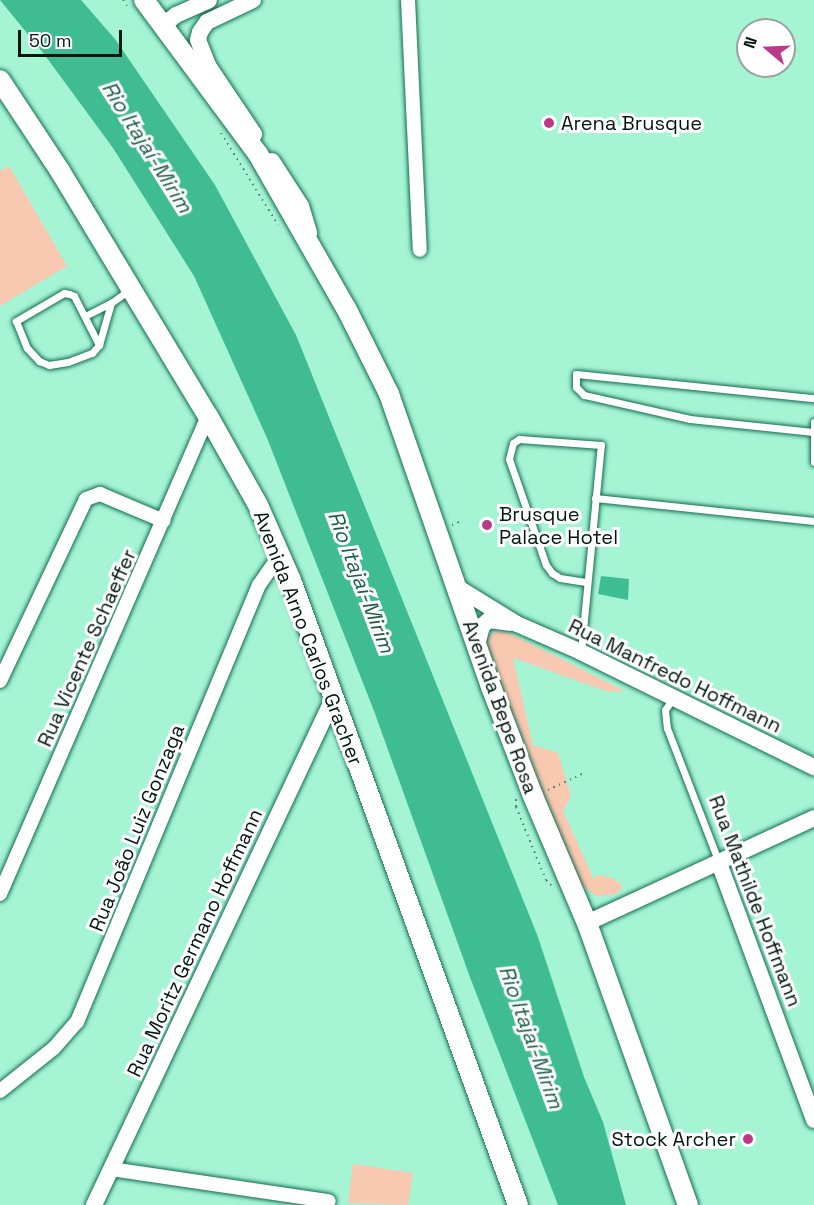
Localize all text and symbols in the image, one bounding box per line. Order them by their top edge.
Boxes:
scale bar [21,18,124,56]
north arrow [736,18,796,78]
text: 50 m [29,29,71,52]
text: N [739,34,762,51]
water label: Rio Itajaí-Mirim [97,77,197,217]
place label: Arena Brusque [561,111,702,135]
marker: Arena Brusque [542,116,556,130]
place label: Brusque Palace Hotel [499,502,618,549]
street label: Avenida Arno Carlos Gracher [248,507,368,769]
water label: Rio Itajaí-Mirim [322,507,400,657]
marker: Brusque Palace Hotel [480,518,494,532]
street label: Rua Vicente Schaeffer [33,546,141,750]
street label: Rua Manfredo Hoffmann [565,614,785,738]
street label: Avenida Bepe Rosa [457,617,543,797]
street label: Rua João Luiz Gonzaga [84,721,190,935]
street label: Rua Mathilde Hoffmann [704,792,806,1010]
street label: Rua Moritz Germano Hoffmann [122,805,268,1081]
water label: Rio Itajaí-Mirim [494,962,568,1112]
place label: Stock Archer [611,1127,736,1151]
marker: Stock Archer [741,1132,755,1146]

